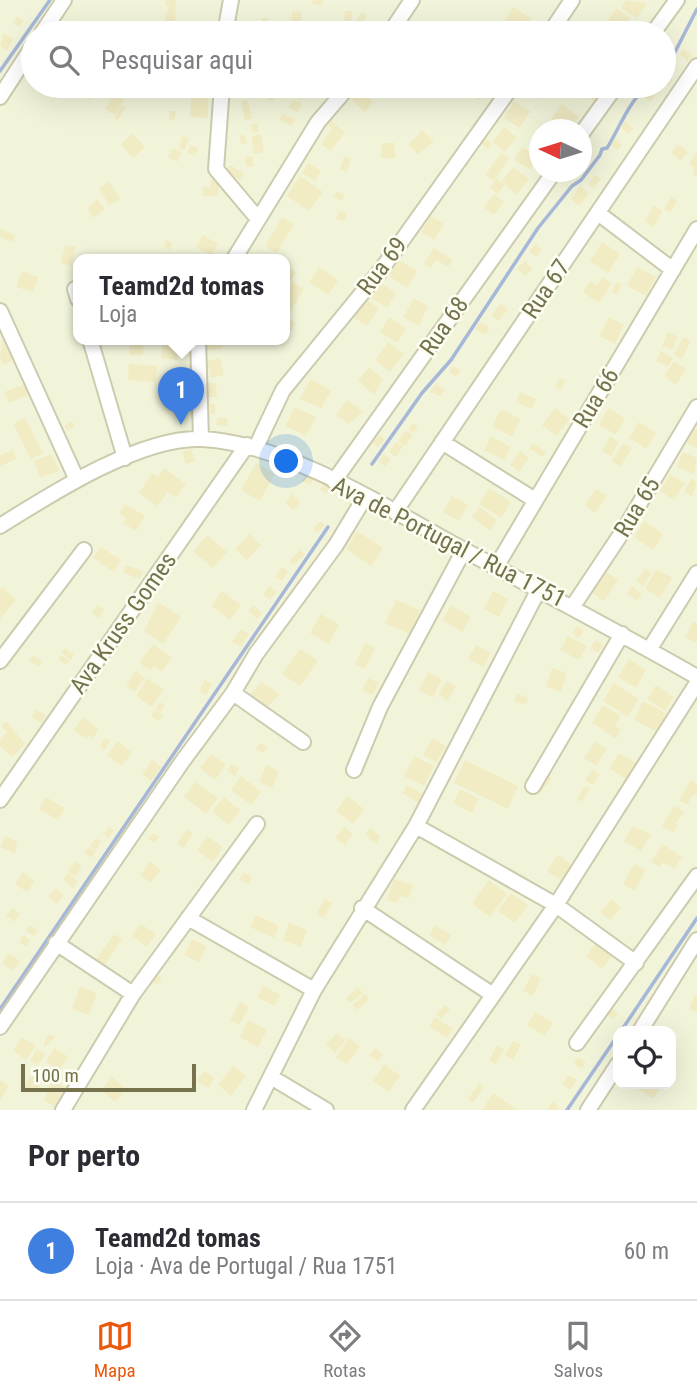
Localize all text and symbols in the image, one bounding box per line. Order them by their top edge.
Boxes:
search box [21,21,676,98]
icon: search [45,41,83,79]
text: Pesquisar aqui [101,45,253,75]
north arrow [529,119,592,182]
street label: Rua 69 [351,232,413,300]
popup [73,254,290,345]
street label: Rua 67 [516,254,576,324]
text: Teamd2d tomas [99,271,264,301]
street label: Rua 68 [414,291,474,361]
text: Loja [99,301,137,328]
street label: Rua 66 [567,363,625,433]
pin: 1 [158,367,204,425]
your location [269,444,303,478]
street label: Ava de Portugal / Rua 1751 [328,471,570,613]
street label: Rua 65 [608,472,666,542]
street label: Ava Kruss Gomes [64,547,182,699]
map controls [613,1026,676,1089]
button: locate [613,1026,676,1089]
scale bar [21,1061,196,1093]
text: 100 m [32,1064,79,1087]
text: Por perto [28,1138,140,1173]
text: Teamd2d tomas [95,1223,261,1253]
text: 1 [45,1238,57,1265]
text: 60 m [624,1238,669,1265]
text: Loja · Ava de Portugal / Rua 1751 [95,1253,397,1280]
tab: Mapa [94,1317,136,1382]
tab: Rotas [323,1317,366,1382]
tab: Salvos [554,1317,603,1382]

